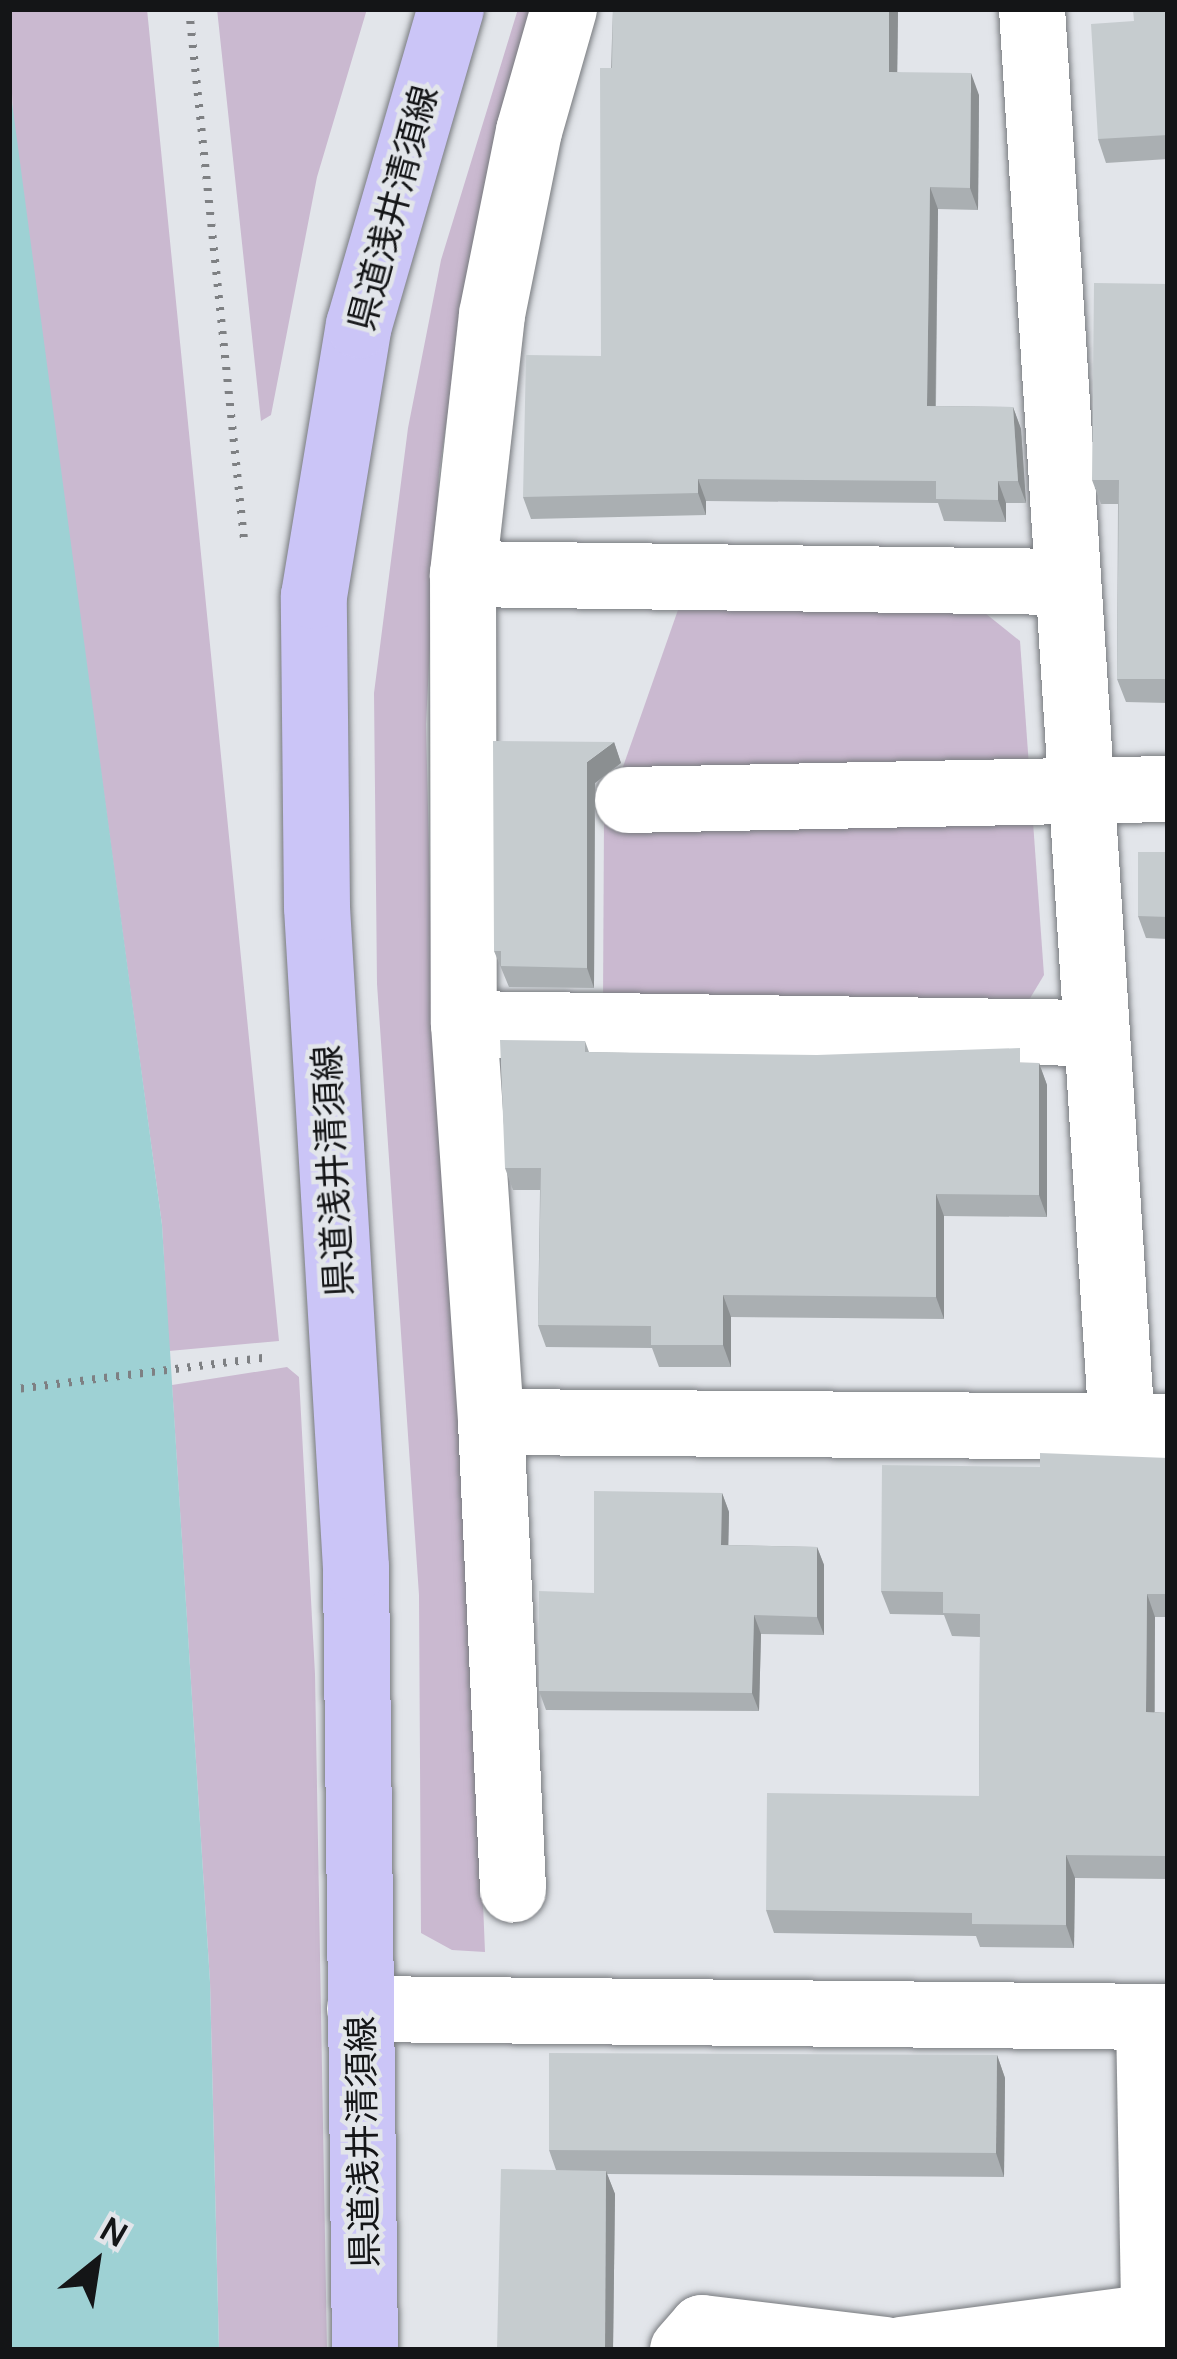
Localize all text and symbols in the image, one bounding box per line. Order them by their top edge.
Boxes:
street label: 県道浅井清須線 [339,81,445,335]
street label: 県道浅井清須線 [304,1044,360,1298]
street label: 県道浅井清須線 [338,2016,386,2268]
north arrow [36,2203,156,2323]
text: N [93,2206,136,2257]

